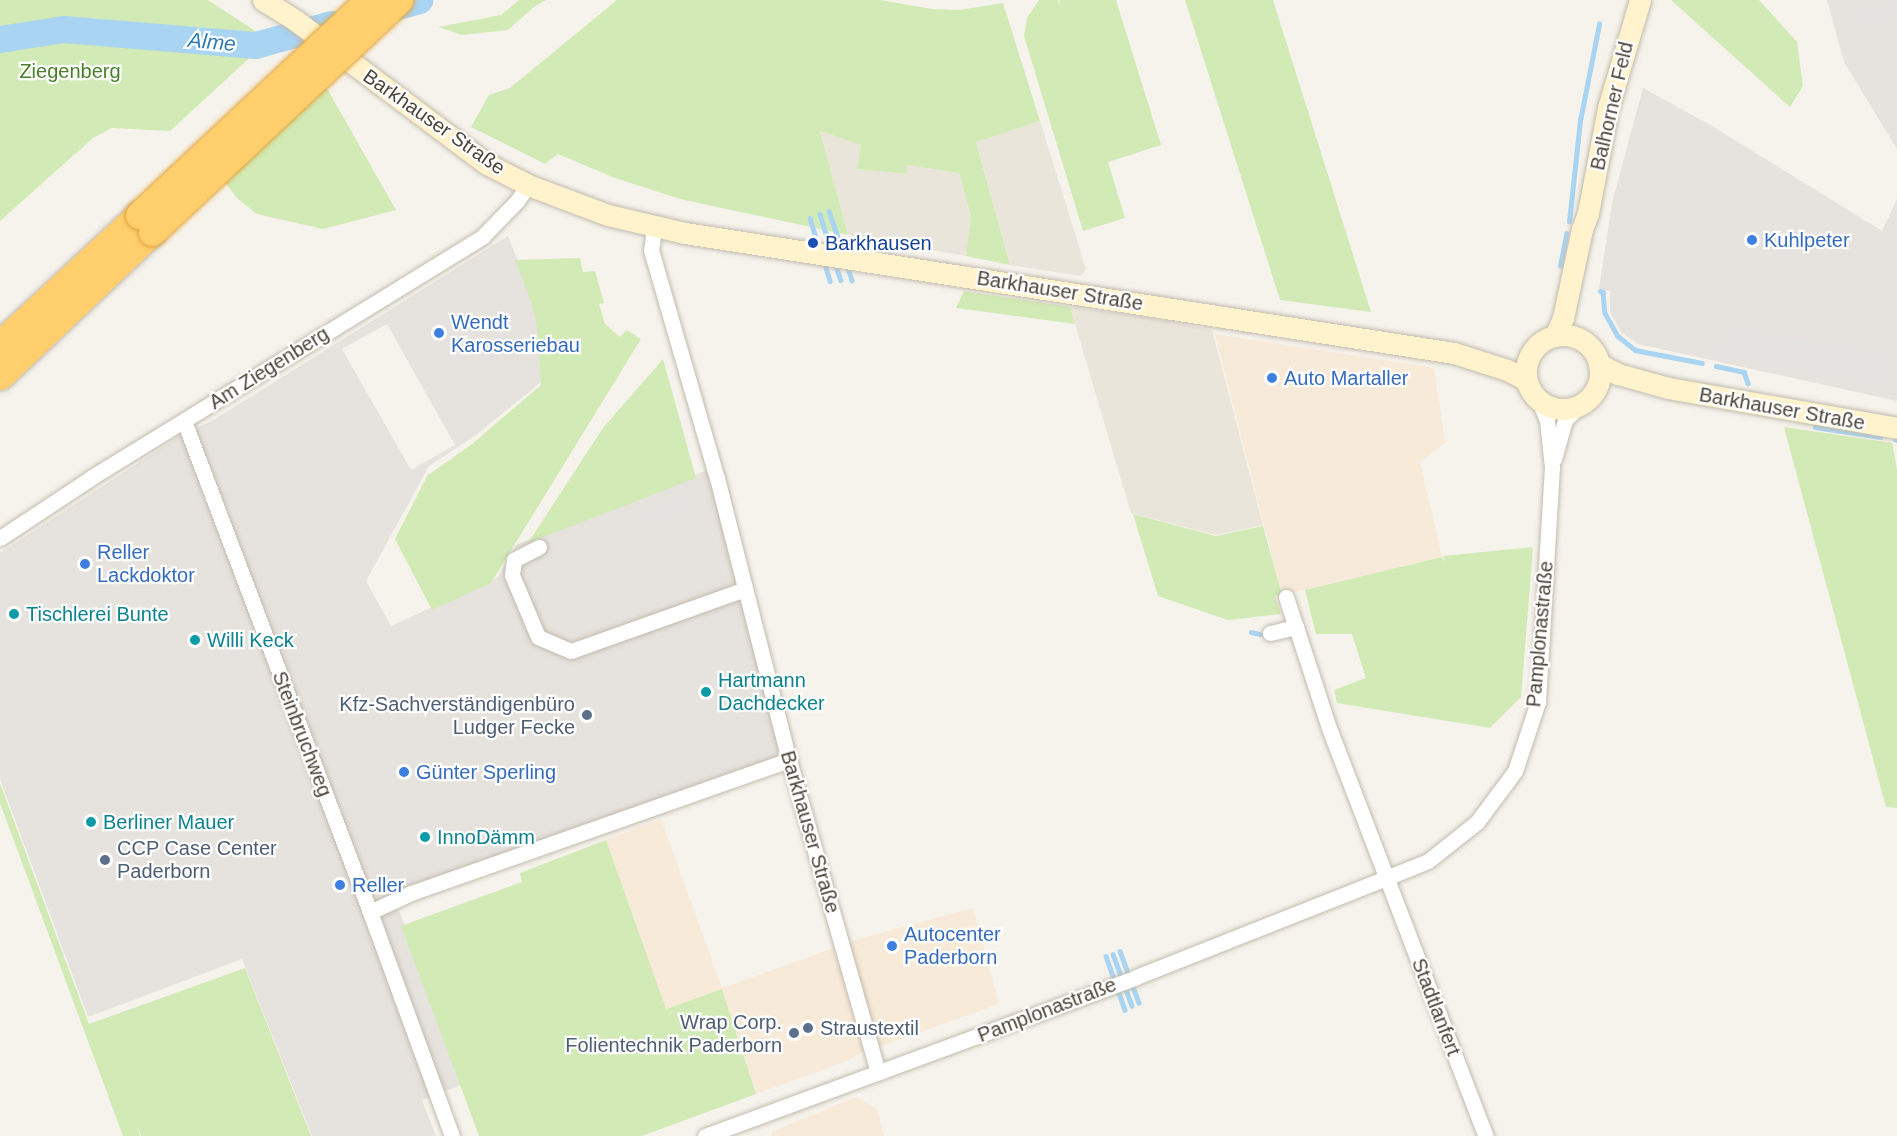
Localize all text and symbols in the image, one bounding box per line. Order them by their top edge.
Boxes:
water label: Alme [187,27,237,57]
street label: Balhorner Feld [1586,39,1638,173]
park label: Ziegenberg [19,59,121,83]
street label: Barkhauser Straße [358,64,510,180]
place label: Kuhlpeter [1764,228,1850,252]
place label: Barkhausen [825,231,932,255]
marker: Kuhlpeter [1745,233,1759,247]
marker: Barkhausen [806,236,820,250]
street label: Barkhauser Straße [975,266,1145,316]
place label: Wendt Karosseriebau [451,310,580,357]
street label: Am Ziegenberg [205,322,333,414]
marker: Wendt Karosseriebau [432,326,446,340]
place label: Auto Martaller [1284,366,1408,390]
marker: Auto Martaller [1265,371,1279,385]
street label: Barkhauser Straße [1697,383,1867,435]
place label: Reller Lackdoktor [97,540,195,587]
marker: Reller Lackdoktor [78,557,92,571]
street label: Pamplonastraße [1522,560,1558,708]
place label: Tischlerei Bunte [26,602,169,626]
marker: Tischlerei Bunte [7,607,21,621]
place label: Willi Keck [207,628,294,652]
marker: Willi Keck [188,633,202,647]
street label: Steinbruchweg [267,668,337,800]
place label: Hartmann Dachdecker [718,668,825,715]
marker: Hartmann Dachdecker [699,685,713,699]
place label: Kfz-Sachverständigenbüro Ludger Fecke [339,692,575,739]
marker: Kfz-Sachverständigenbüro Ludger Fecke [580,708,594,722]
street label: Barkhauser Straße [775,748,845,916]
place label: Günter Sperling [416,760,556,784]
marker: Günter Sperling [397,765,411,779]
place label: Berliner Mauer [103,810,234,834]
marker: Berliner Mauer [84,815,98,829]
place label: InnoDämm [437,825,535,849]
marker: InnoDämm [418,830,432,844]
place label: CCP Case Center Paderborn [117,837,277,884]
marker: CCP Case Center Paderborn [98,853,112,867]
place label: Reller [352,873,404,897]
marker: Reller [333,878,347,892]
place label: Autocenter Paderborn [904,922,1001,969]
marker: Autocenter Paderborn [885,939,899,953]
street label: Stadtlanfert [1406,955,1466,1059]
street label: Pamplonastraße [974,973,1120,1047]
place label: Wrap Corp. Folientechnik Paderborn [565,1010,782,1057]
place label: Straustextil [820,1016,919,1040]
marker: Straustextil [801,1021,815,1035]
marker: Wrap Corp. Folientechnik Paderborn [787,1026,801,1040]

